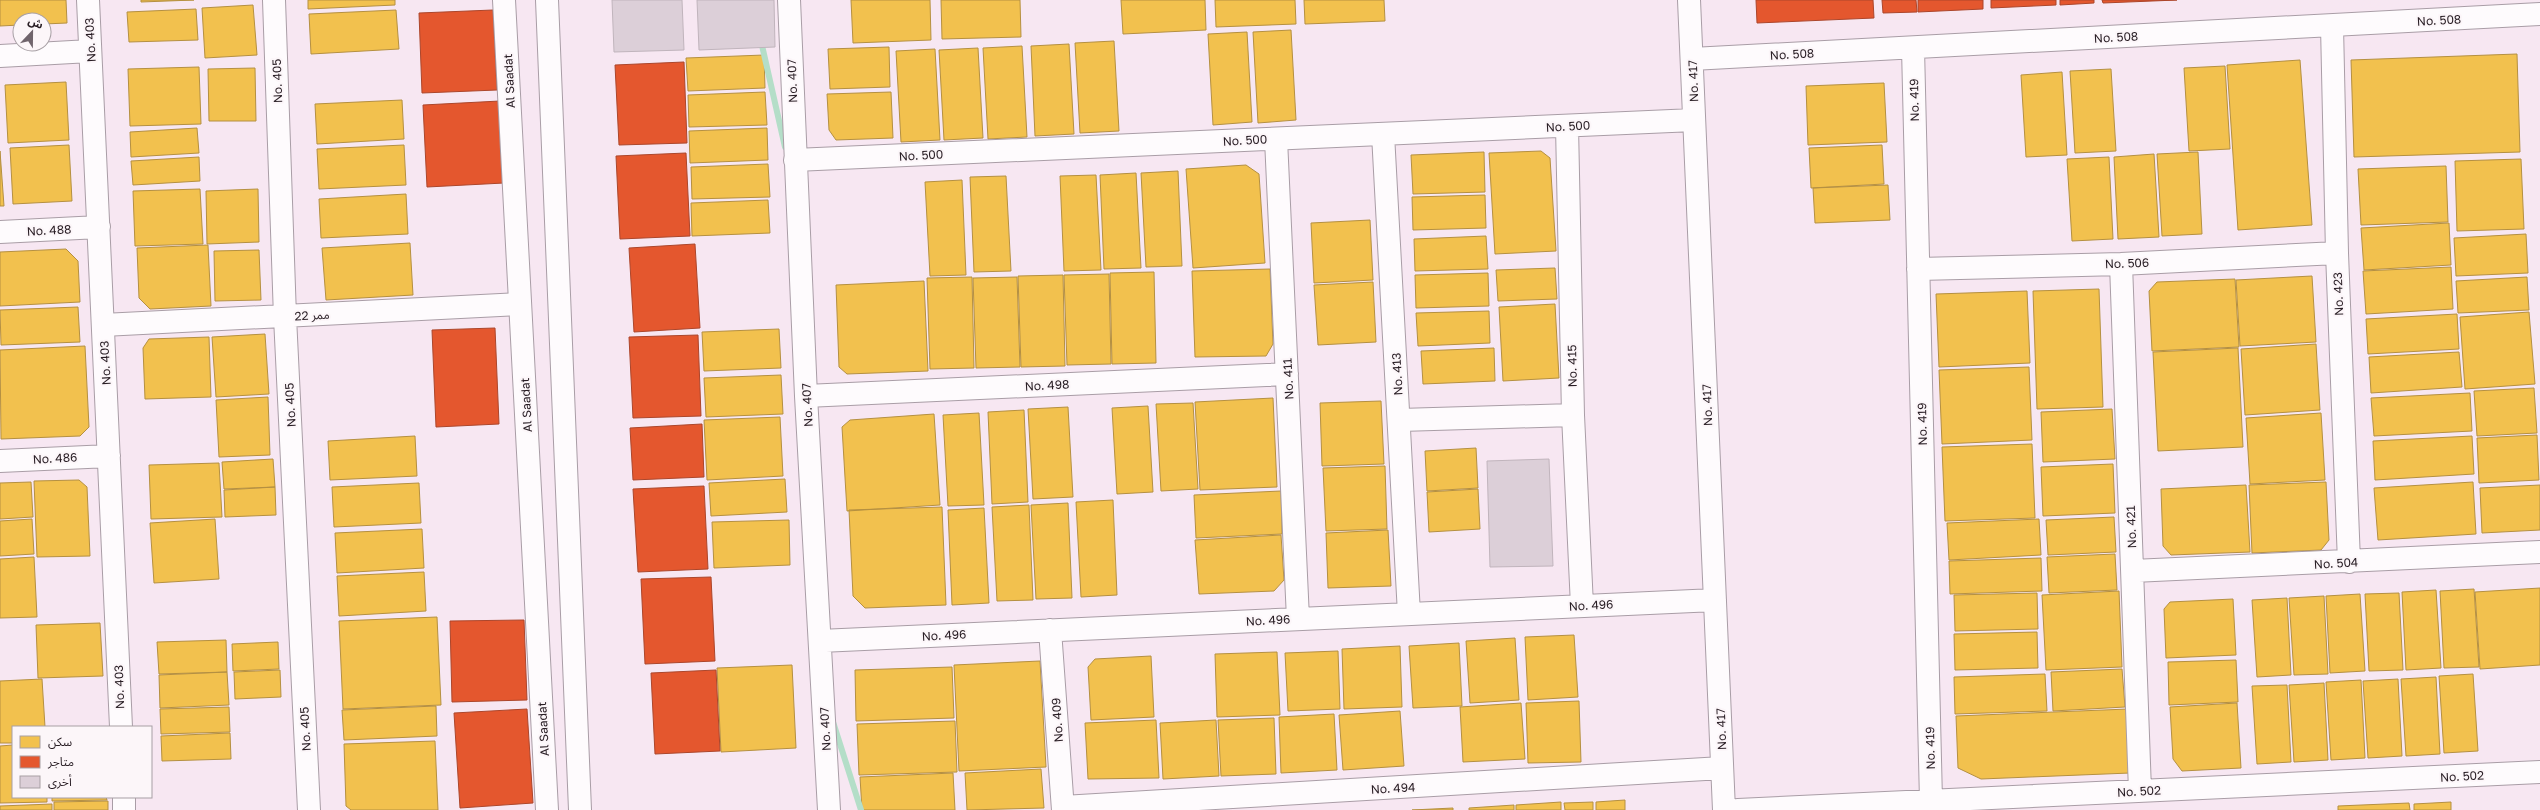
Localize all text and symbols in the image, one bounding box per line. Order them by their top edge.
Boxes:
street label: No. 508 [2416,11,2462,29]
north arrow [12,12,52,52]
text: ش [26,13,45,32]
street label: No. 403 [81,17,99,63]
street label: No. 508 [2093,28,2139,46]
street label: No. 508 [1769,45,1815,63]
street label: Al Saadat [500,53,518,109]
street label: No. 405 [269,59,285,103]
street label: No. 407 [784,59,800,103]
street label: No. 417 [1685,60,1701,102]
street label: No. 419 [1906,78,1922,122]
street label: No. 500 [1545,117,1591,135]
street label: No. 500 [1222,131,1268,149]
street label: No. 500 [898,146,944,164]
street label: No. 488 [26,221,72,239]
street label: No. 506 [2105,255,2149,271]
street label: No. 423 [2330,272,2346,316]
street label: ممر 22 [294,307,330,323]
street label: No. 403 [96,340,114,386]
street label: No. 415 [1564,344,1580,388]
street label: No. 413 [1388,352,1406,396]
street label: No. 411 [1279,358,1297,400]
street label: No. 498 [1024,376,1070,394]
street label: Al Saadat [517,377,535,433]
street label: No. 405 [281,382,299,428]
street label: No. 407 [798,383,816,427]
street label: No. 417 [1699,384,1715,426]
street label: No. 419 [1914,402,1930,446]
street label: No. 486 [32,449,78,467]
street label: No. 421 [2123,505,2139,549]
street label: No. 504 [2313,554,2359,572]
street label: No. 496 [1568,596,1614,614]
street label: No. 496 [1245,611,1291,629]
street label: No. 496 [921,626,967,644]
street label: No. 403 [111,665,127,709]
street label: No. 409 [1048,697,1066,743]
street label: Al Saadat [534,701,552,757]
street label: No. 405 [296,706,314,752]
street label: No. 407 [816,707,834,751]
street label: No. 417 [1713,708,1729,750]
legend [12,726,152,798]
street label: No. 419 [1922,726,1938,770]
text: سكن [48,734,72,749]
text: متاجر [47,754,74,769]
street label: No. 502 [2440,767,2484,785]
text: أخرى [48,774,72,789]
street label: No. 494 [1370,779,1416,797]
street label: No. 502 [2117,782,2161,800]

